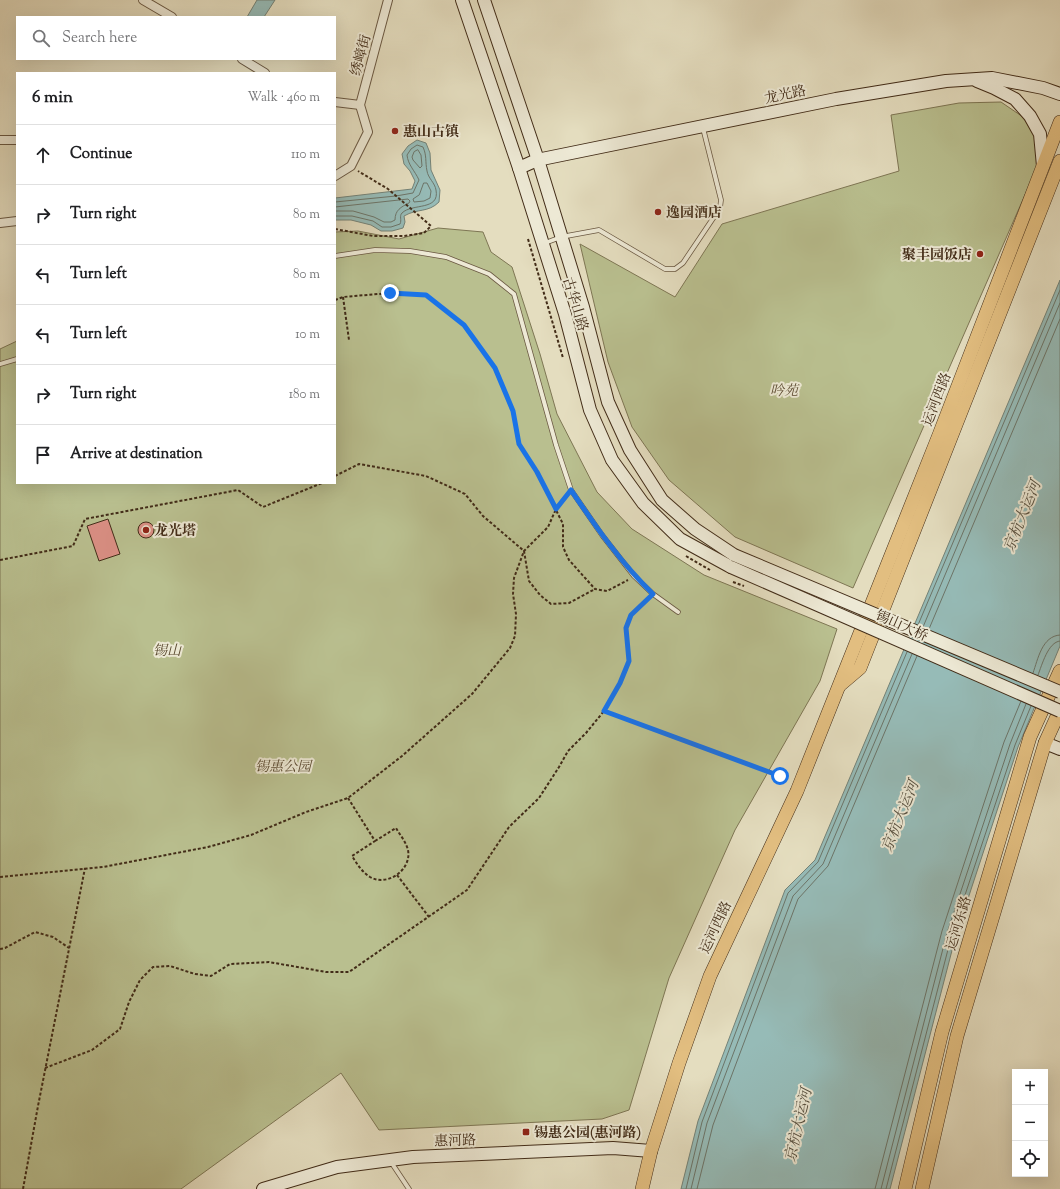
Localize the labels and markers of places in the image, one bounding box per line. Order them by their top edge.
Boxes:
place label: 惠山古镇 [403,123,459,143]
marker: 惠山古镇 [390,126,400,136]
place label: 逸园酒店 [666,204,722,224]
marker: 逸园酒店 [653,207,663,217]
place label: 聚丰园饭店 [902,246,972,266]
marker: 聚丰园饭店 [975,249,985,259]
place label: 龙光塔 [154,522,196,542]
marker: 龙光塔 [141,525,151,535]
place label: 锡惠公园(惠河路) [534,1124,641,1144]
marker: 锡惠公园(惠河路) [521,1127,531,1137]

